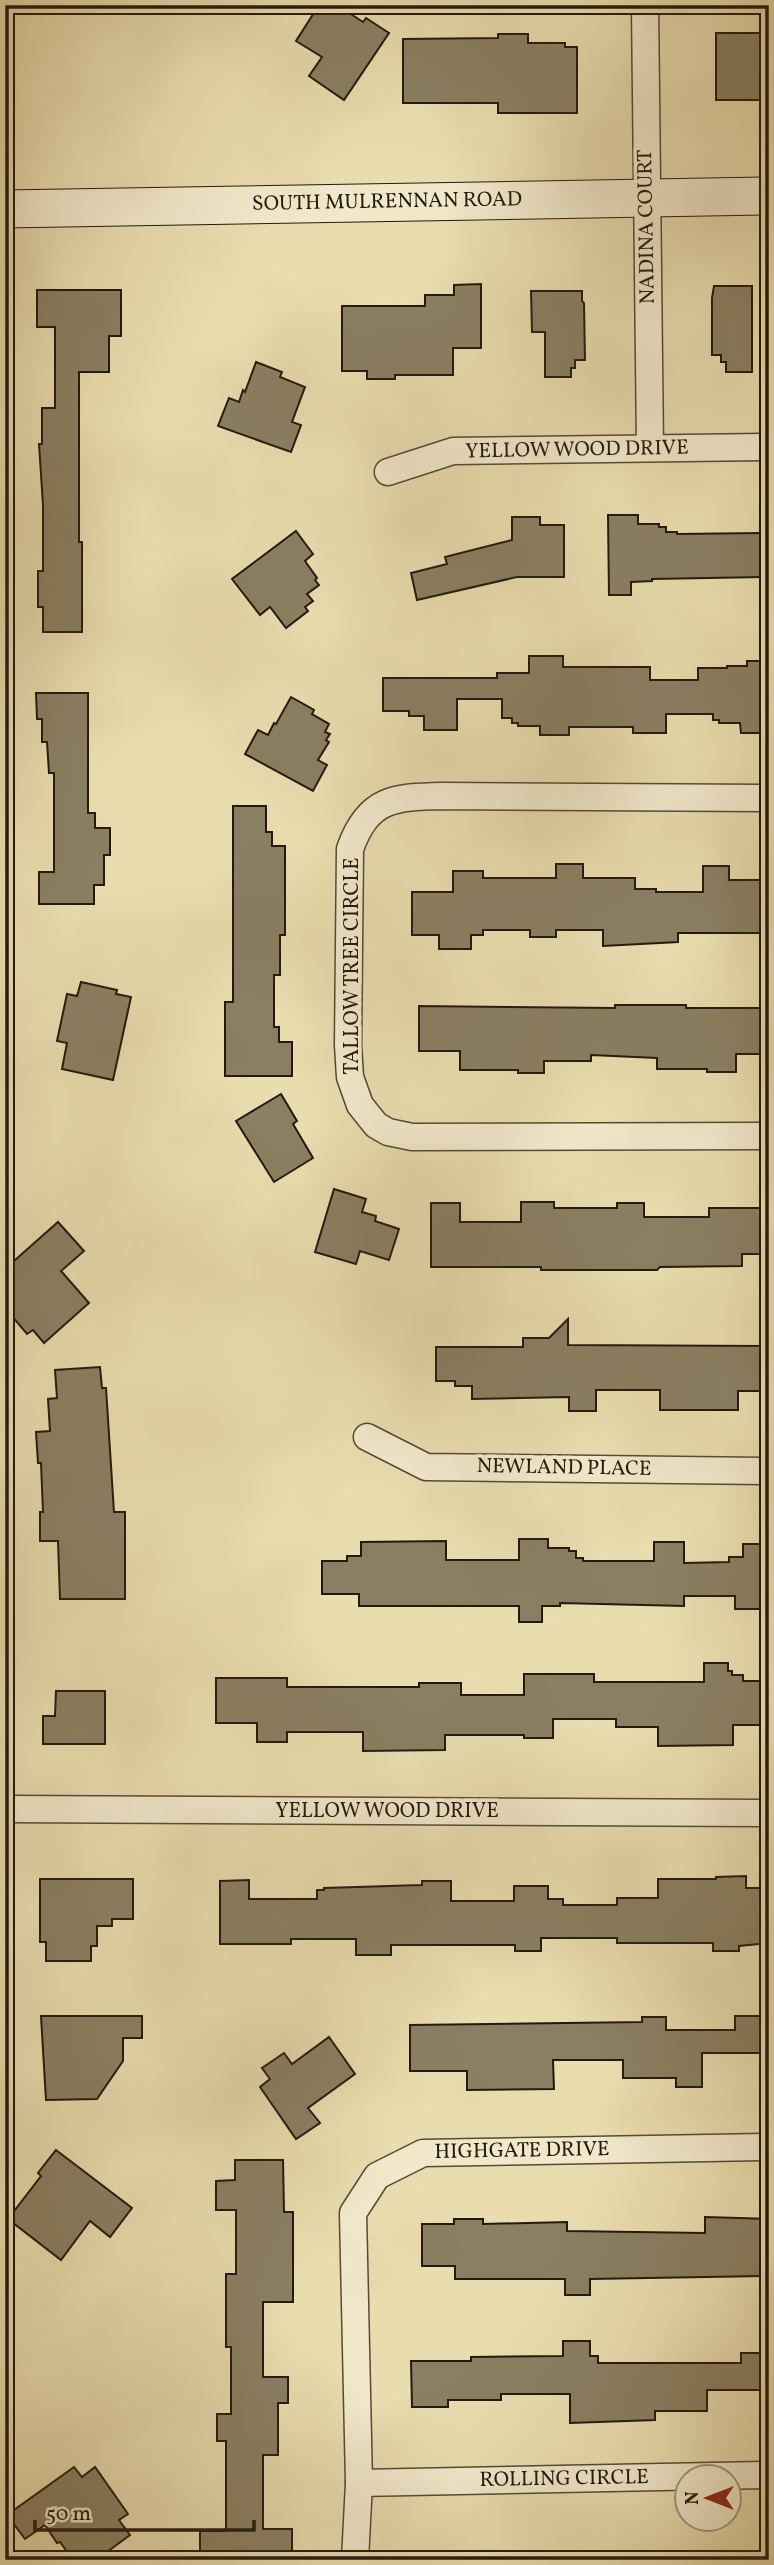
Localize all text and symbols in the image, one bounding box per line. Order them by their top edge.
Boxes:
street label: NADINA COURT [631,149,663,305]
street label: SOUTH MULRENNAN ROAD [252,185,522,219]
street label: YELLOW WOOD DRIVE [465,434,689,466]
street label: TALLOW TREE CIRCLE [338,857,367,1075]
street label: NEWLAND PLACE [476,1452,652,1484]
street label: YELLOW WOOD DRIVE [275,1797,499,1826]
street label: HIGHGATE DRIVE [434,2135,610,2167]
street label: ROLLING CIRCLE [479,2463,649,2495]
north arrow [672,2464,742,2534]
scale bar [35,2488,254,2532]
text: N [680,2491,706,2505]
text: 50 m [46,2500,91,2529]

